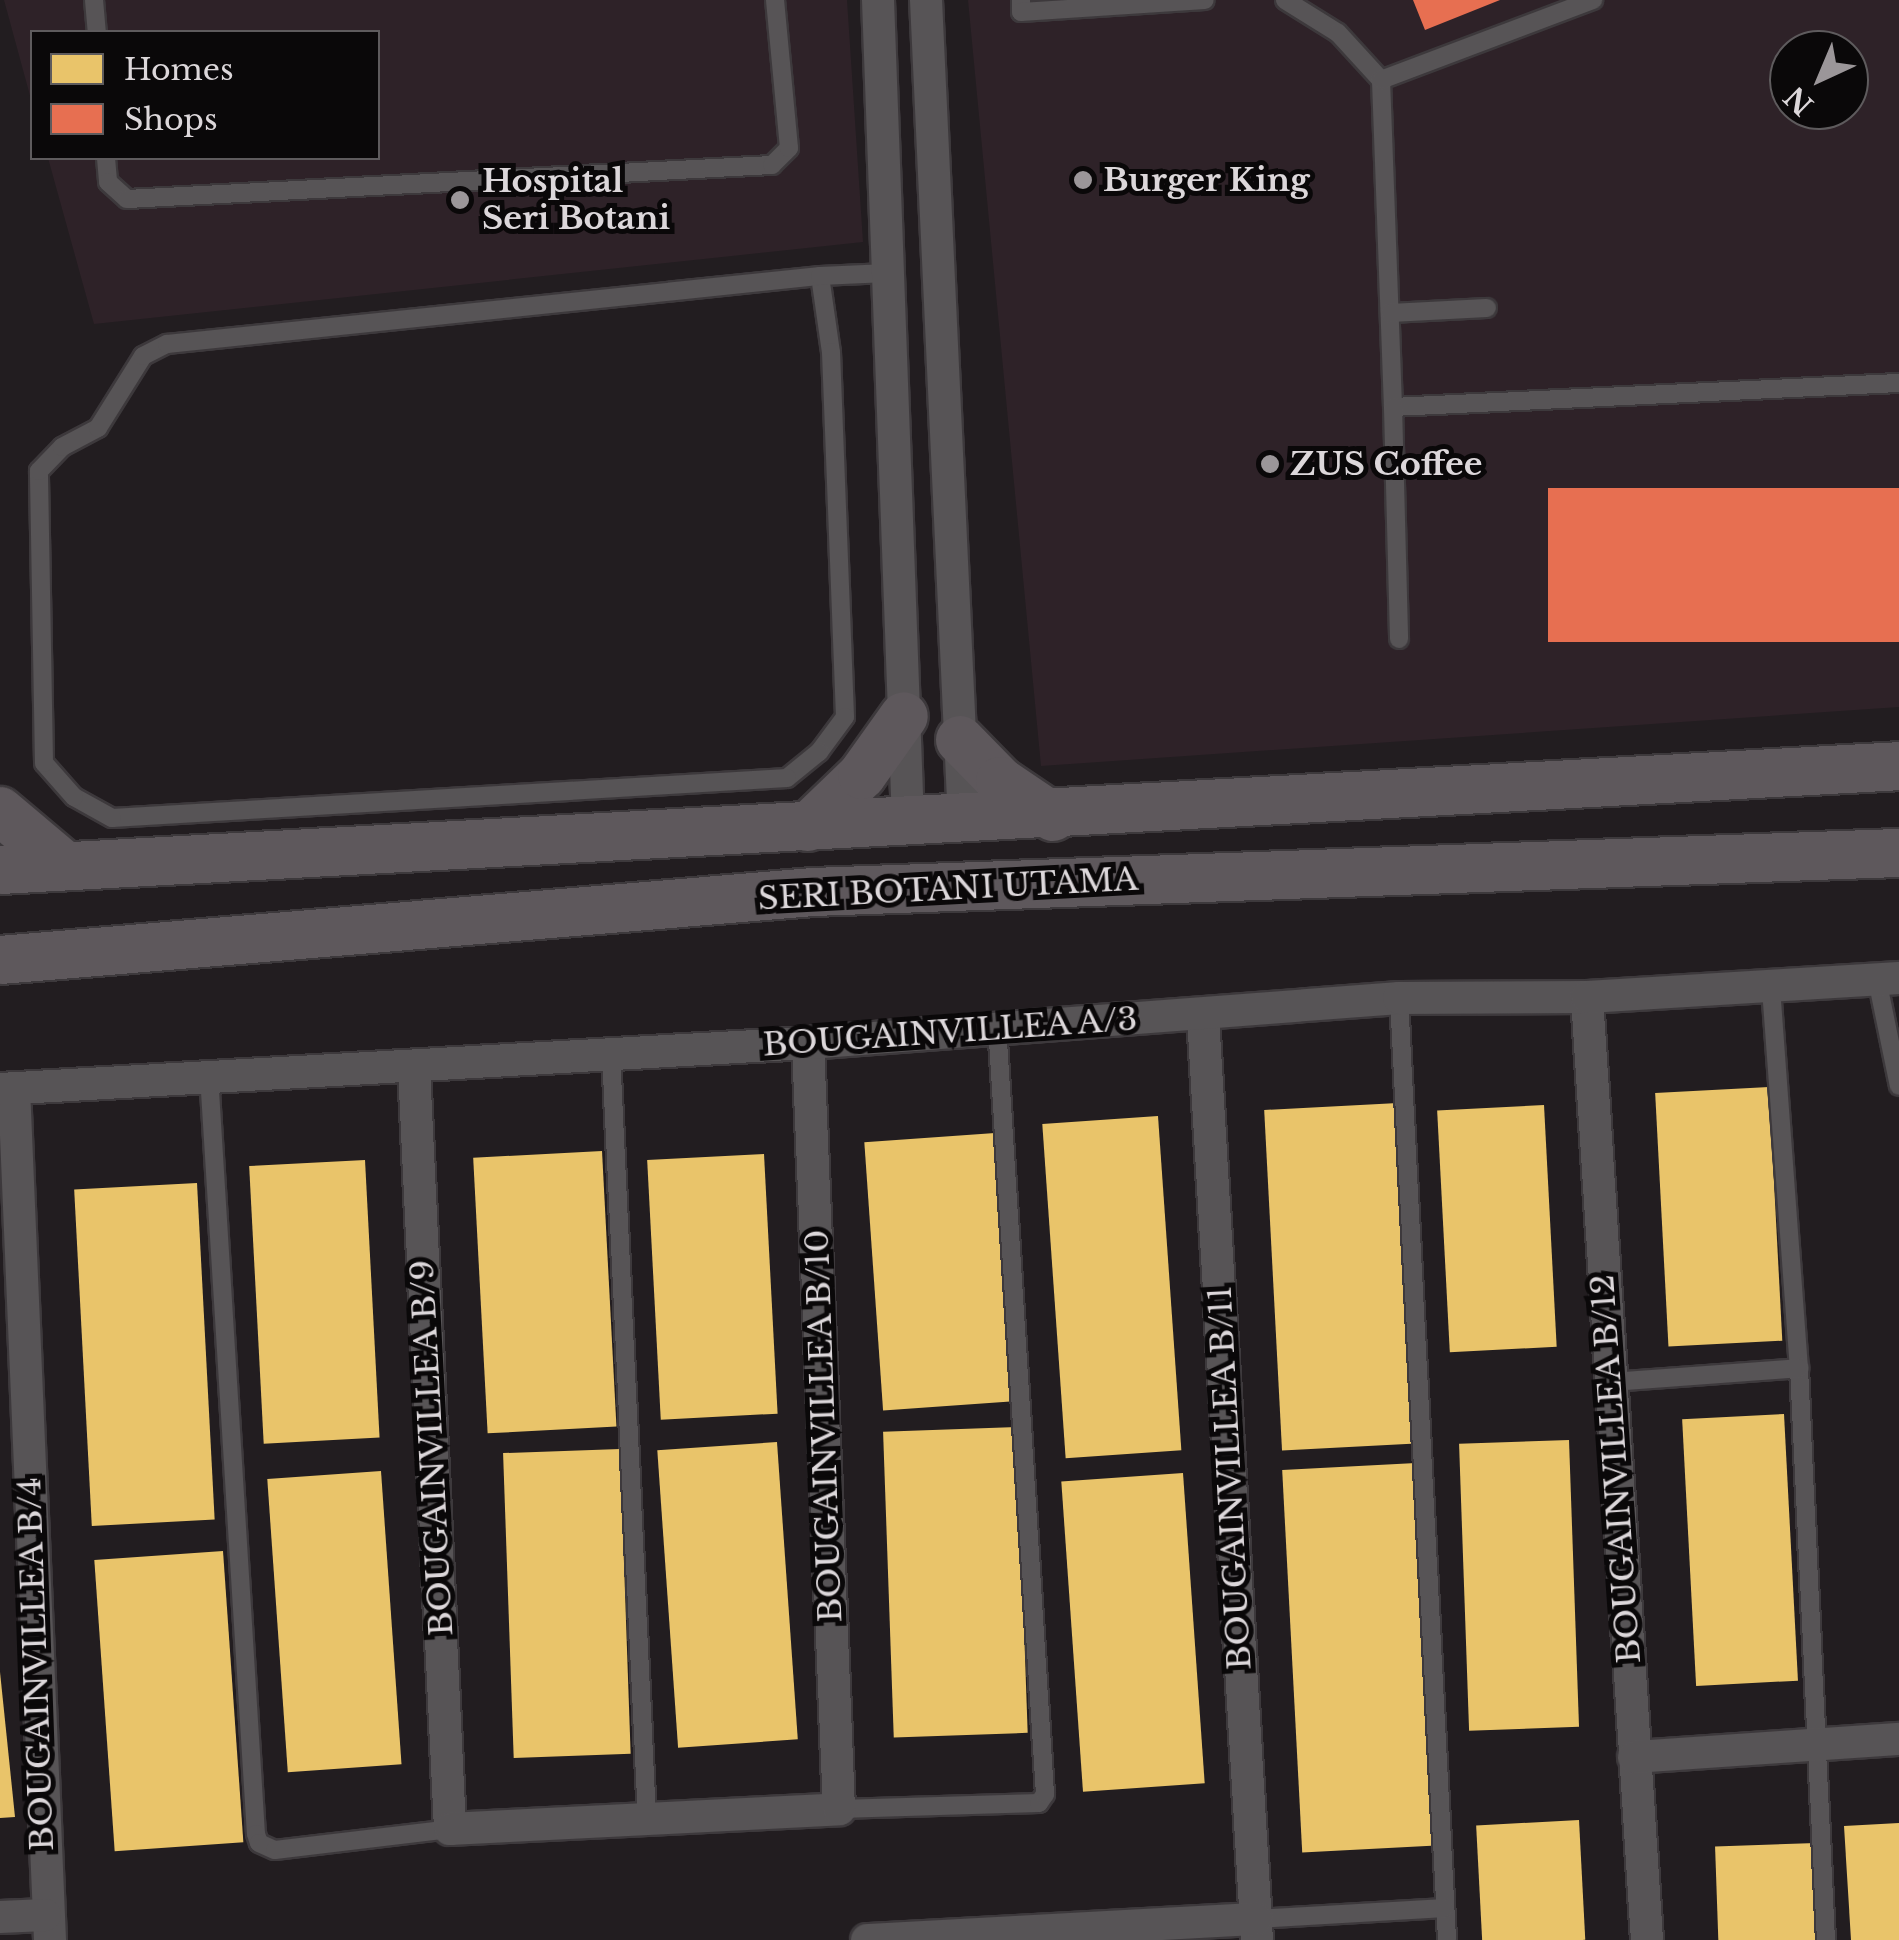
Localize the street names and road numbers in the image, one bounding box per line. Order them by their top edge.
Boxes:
street label: SERI BOTANI UTAMA [757,860,1139,918]
street label: BOUGAINVILLEA A/3 [760,1000,1140,1064]
street label: BOUGAINVILLEA B/10 [798,1228,850,1624]
street label: BOUGAINVILLEA B/9 [403,1258,461,1638]
street label: BOUGAINVILLEA B/12 [1583,1273,1649,1665]
street label: BOUGAINVILLEA B/11 [1201,1284,1259,1672]
street label: BOUGAINVILLEA B/4 [10,1476,62,1852]

